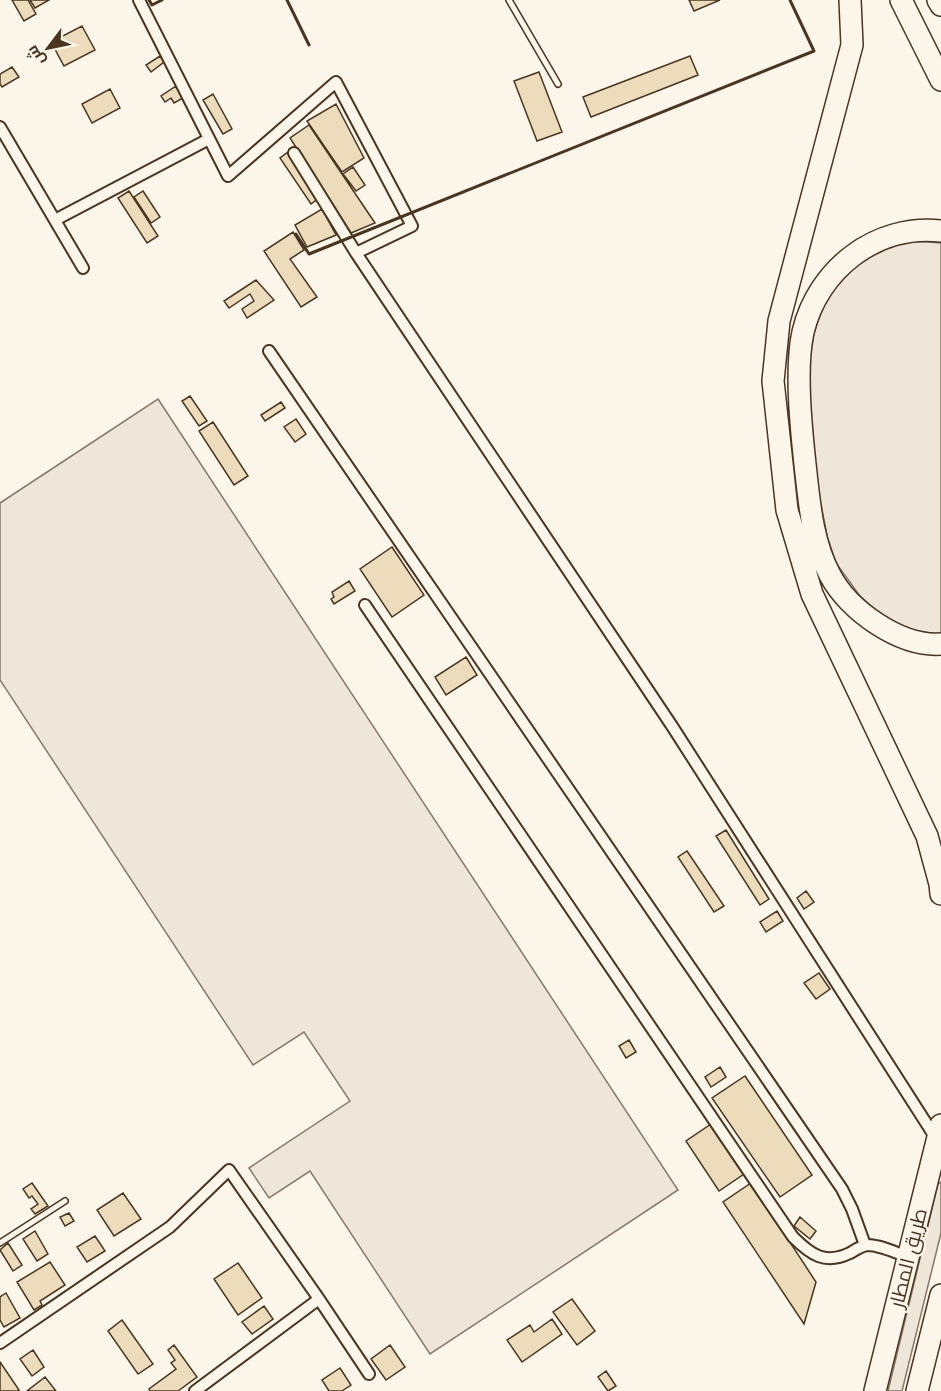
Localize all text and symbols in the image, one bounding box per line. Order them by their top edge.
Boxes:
north arrow [18,18,78,78]
text: ش [21,42,49,70]
street label: طريق المطار [884,1206,933,1312]

